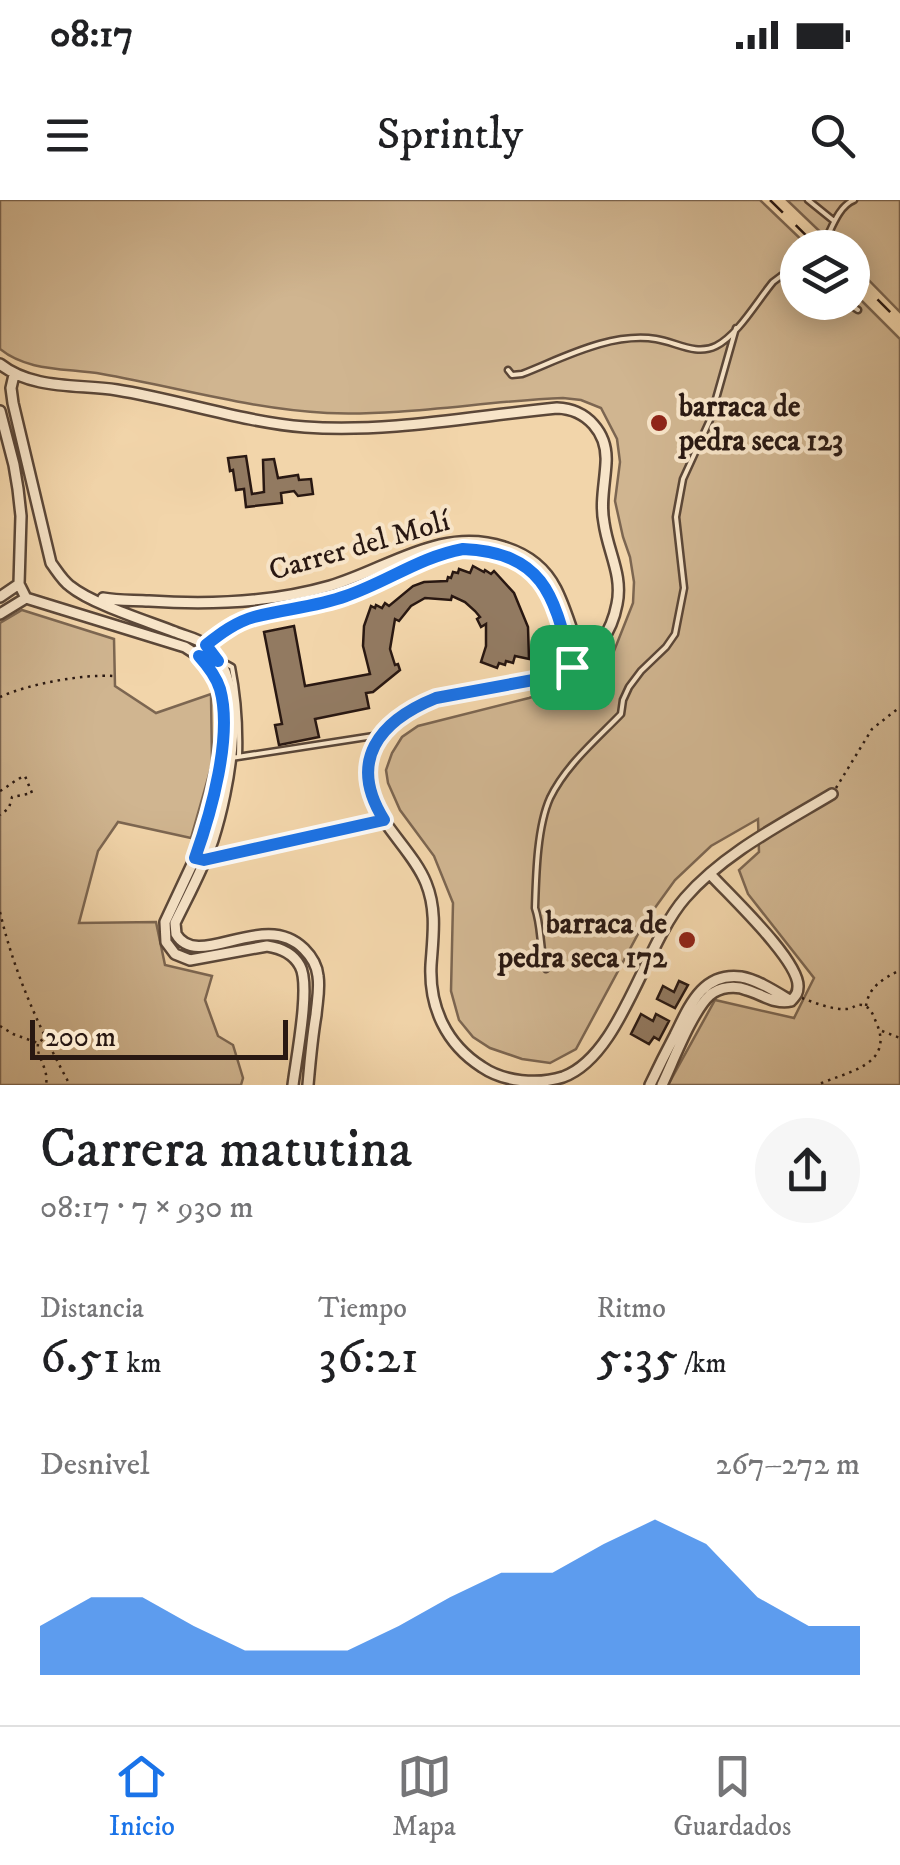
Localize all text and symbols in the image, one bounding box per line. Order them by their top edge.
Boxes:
text: 08:17 [50,11,133,59]
text: Sprintly [377,107,523,163]
icon: menu [40,108,95,163]
icon: search [805,108,860,163]
map controls [780,230,870,320]
button: layers [780,230,870,320]
place label: barraca de pedra seca 123 [678,389,843,460]
marker: barraca de pedra seca 123 [648,412,670,434]
street label: Carrer del Molí [265,503,455,590]
pin [530,625,615,710]
icon: arrive [545,640,600,695]
place label: barraca de pedra seca 172 [497,906,668,977]
marker: barraca de pedra seca 172 [676,929,698,951]
scale bar [30,1015,288,1060]
text: 200 m [45,1020,116,1055]
text: Carrera matutina [40,1116,412,1185]
button: share [755,1118,860,1223]
text: 08:17 · 7 × 930 m [40,1188,253,1228]
text: Distancia [40,1291,144,1326]
text: Tiempo [318,1291,407,1326]
text: Ritmo [597,1291,666,1326]
text: 6.51 [40,1326,121,1389]
text: 36:21 [318,1326,419,1389]
text: 5:35 [597,1326,678,1389]
text: km [121,1346,161,1381]
text: /km [678,1346,727,1381]
text: Desnivel [40,1445,150,1485]
text: 267–272 m [715,1445,860,1485]
tab: Inicio [109,1749,175,1844]
tab: Mapa [392,1749,456,1844]
tab: Guardados [673,1749,791,1844]

